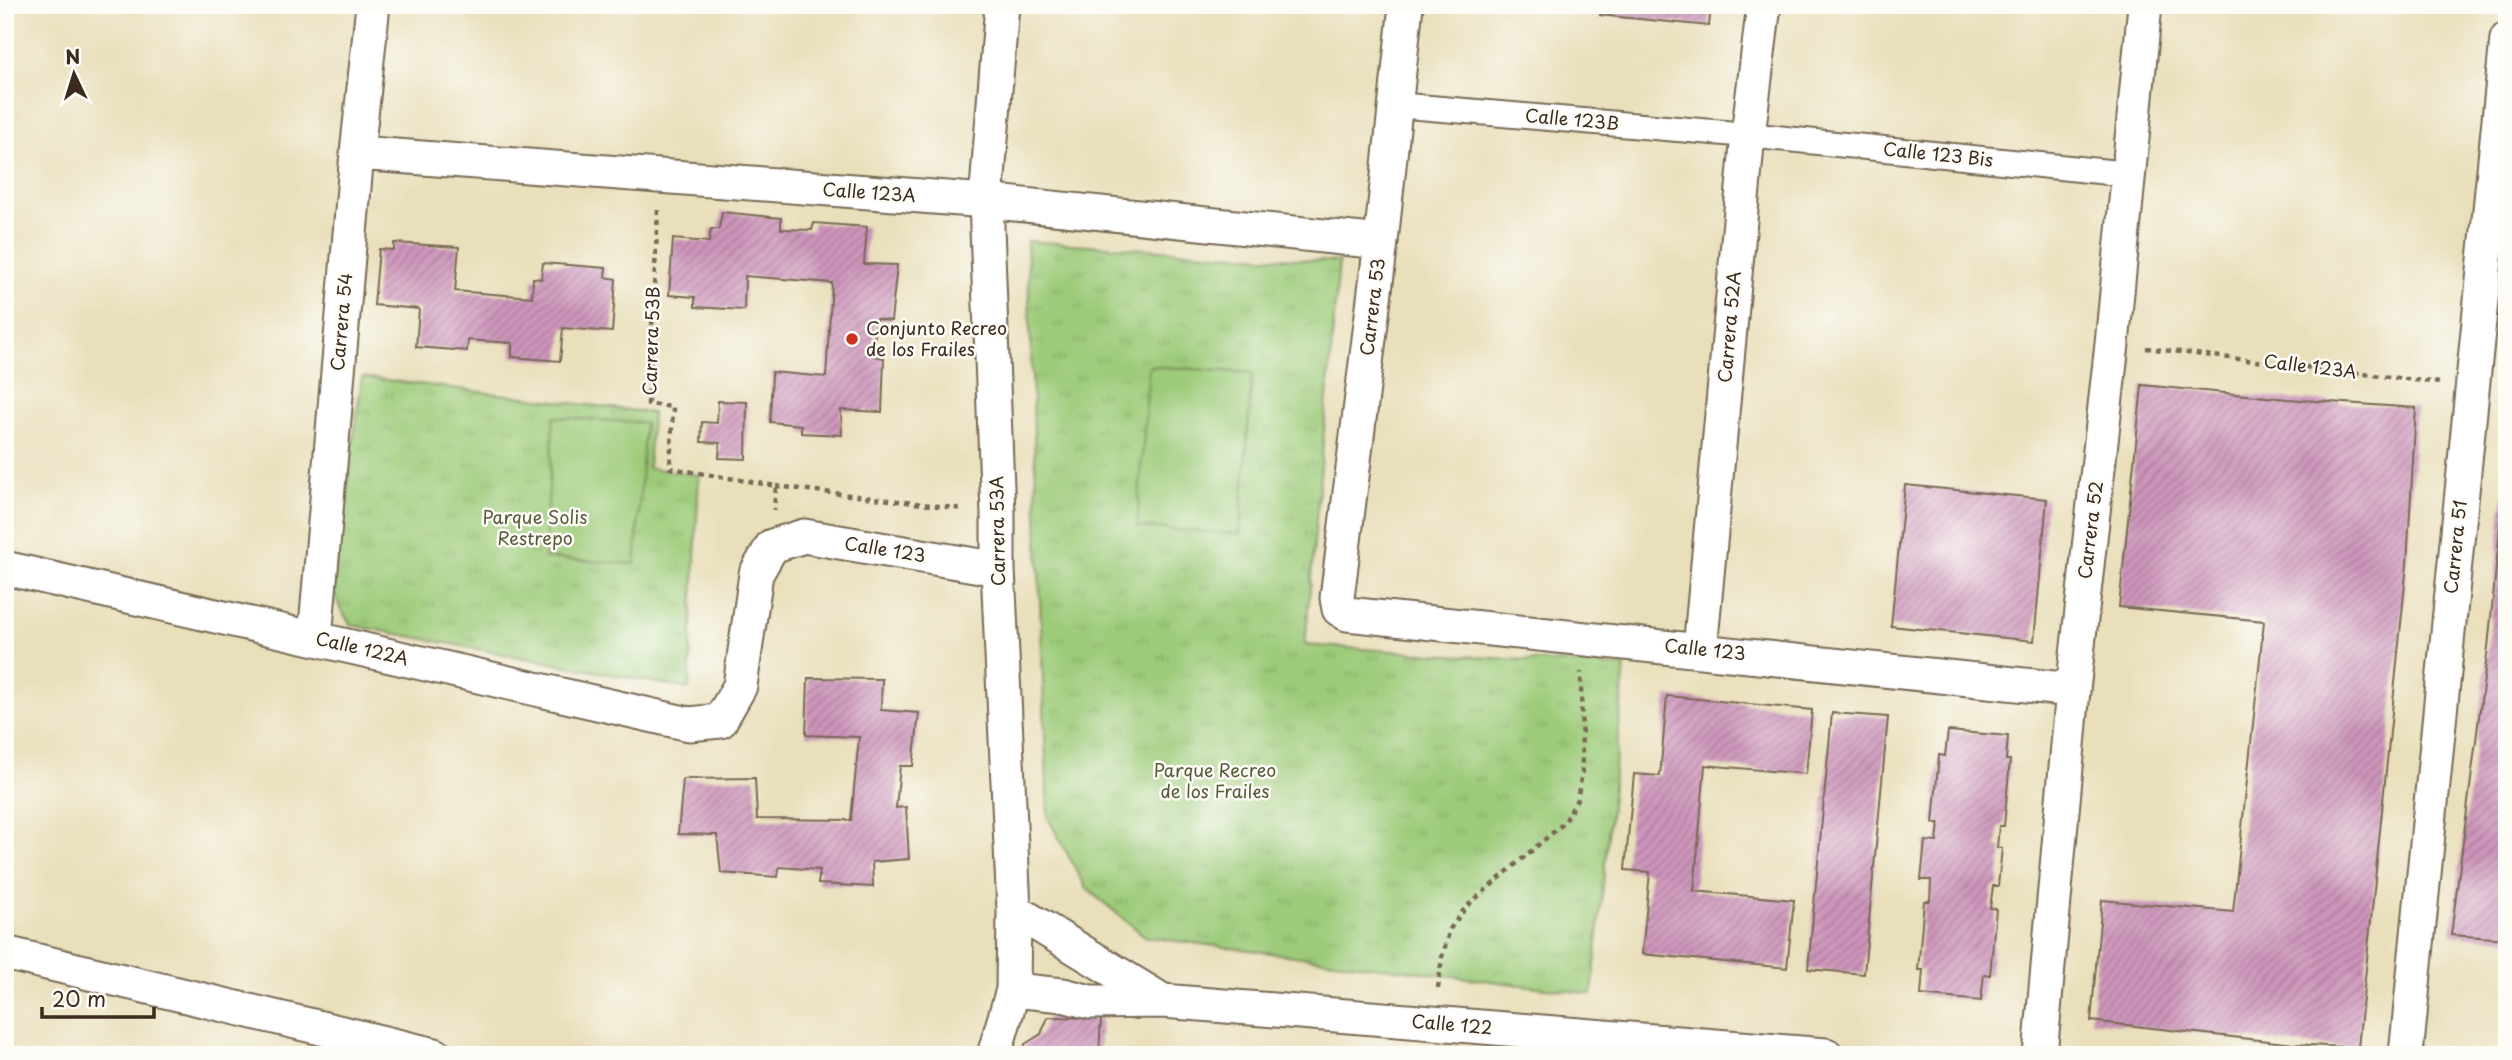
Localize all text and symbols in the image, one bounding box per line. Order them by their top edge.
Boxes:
north arrow [38,38,108,108]
text: N [64,42,81,71]
street label: Calle 123B [1524,101,1620,136]
street label: Calle 123 Bis [1882,134,1994,173]
street label: Calle 123A [822,175,917,208]
street label: Carrera 53 [1352,256,1391,357]
street label: Carrera 52A [1710,270,1747,384]
street label: Carrera 54 [323,272,358,372]
street label: Carrera 53B [635,286,666,396]
place label: Conjunto Recreo de los Frailes [866,314,1007,362]
marker: Conjunto Recreo de los Frailes [844,331,860,347]
street label: Calle 123A [2262,346,2358,385]
street label: Carrera 53A [982,476,1011,586]
street label: Carrera 52 [2070,479,2109,580]
street label: Carrera 51 [2436,499,2473,595]
park label: Parque Solis Restrepo [482,503,588,551]
street label: Calle 123 [843,529,928,568]
street label: Calle 122A [313,624,412,671]
street label: Calle 123 [1663,631,1747,666]
park label: Parque Recreo de los Frailes [1154,756,1276,804]
scale bar [42,976,154,1020]
text: 20 m [52,982,106,1014]
street label: Calle 122 [1411,1007,1494,1040]

